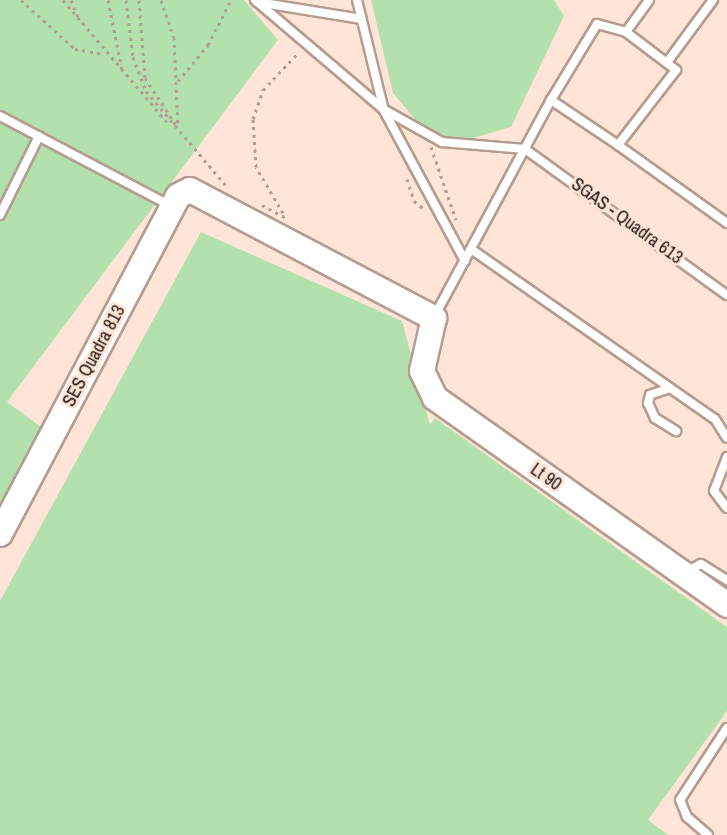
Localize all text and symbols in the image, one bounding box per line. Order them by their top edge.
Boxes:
street label: SGAS - Quadra 613 [567,173,687,269]
street label: SES Quadra 813 [58,302,130,410]
street label: Lt 90 [526,459,566,495]

